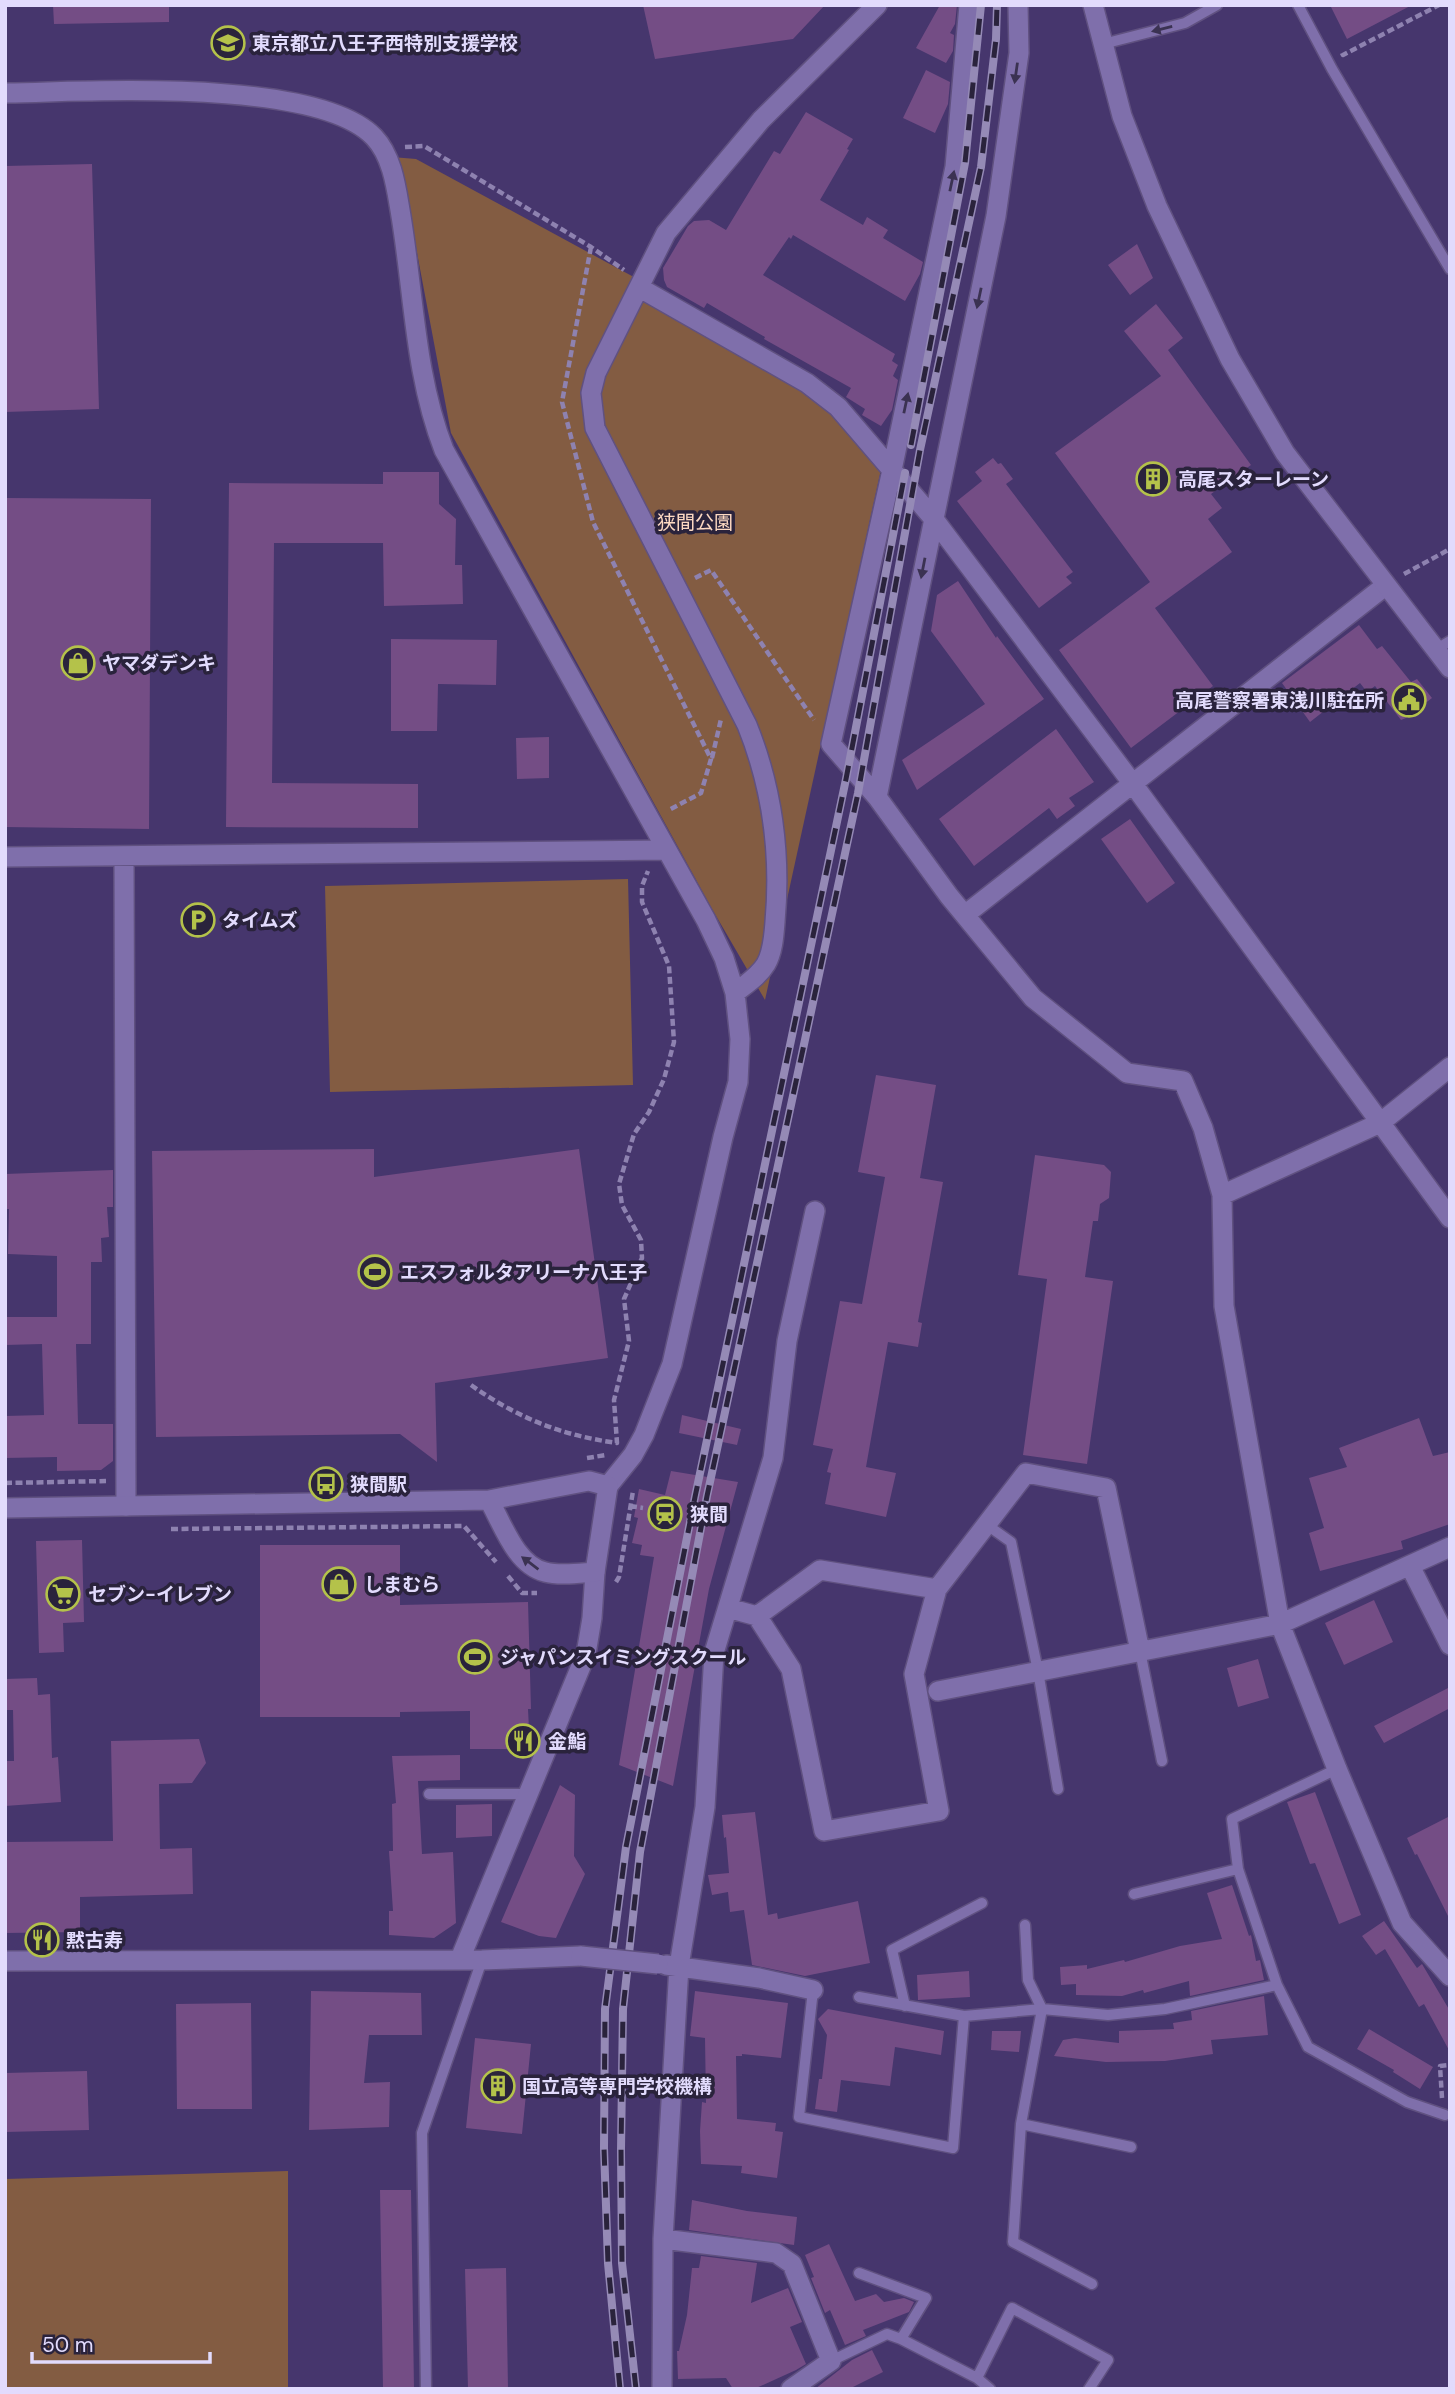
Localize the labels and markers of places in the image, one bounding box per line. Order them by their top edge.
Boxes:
school or university icon: 東京都立八王子西特別支援学校 [209,24,247,62]
place label: 東京都立八王子西特別支援学校 [252,31,518,56]
building icon: 高尾スターレーン [1134,460,1172,498]
place label: 高尾スターレーン [1178,467,1329,492]
shop icon: ヤマダデンキ [59,644,97,682]
place label: ヤマダデンキ [102,651,216,676]
public building icon: 高尾警察署東浅川駐在所 [1390,681,1428,719]
place label: 高尾警察署東浅川駐在所 [1175,688,1384,713]
parking icon: タイムズ [179,901,217,939]
place label: タイムズ [222,908,298,933]
sports icon: エスフォルタアリーナ八王子 [356,1253,394,1291]
place label: エスフォルタアリーナ八王子 [400,1260,647,1285]
bus stop icon: 狭間駅 [307,1465,345,1503]
place label: 狭間駅 [350,1472,407,1497]
station icon: 狭間 [646,1495,684,1533]
place label: 狭間 [690,1502,728,1527]
shop icon: しまむら [320,1565,358,1603]
place label: しまむら [364,1572,440,1597]
supermarket icon: セブン-イレブン [44,1575,82,1613]
place label: セブン-イレブン [88,1582,232,1607]
sports icon: ジャパンスイミングスクール [456,1638,494,1676]
place label: ジャパンスイミングスクール [500,1645,747,1670]
restaurant icon: 金鮨 [504,1722,542,1760]
place label: 金鮨 [548,1729,586,1754]
restaurant icon: 黙古寿 [23,1921,61,1959]
place label: 黙古寿 [66,1928,123,1953]
building icon: 国立高等専門学校機構 [479,2067,517,2105]
place label: 国立高等専門学校機構 [522,2074,712,2099]

